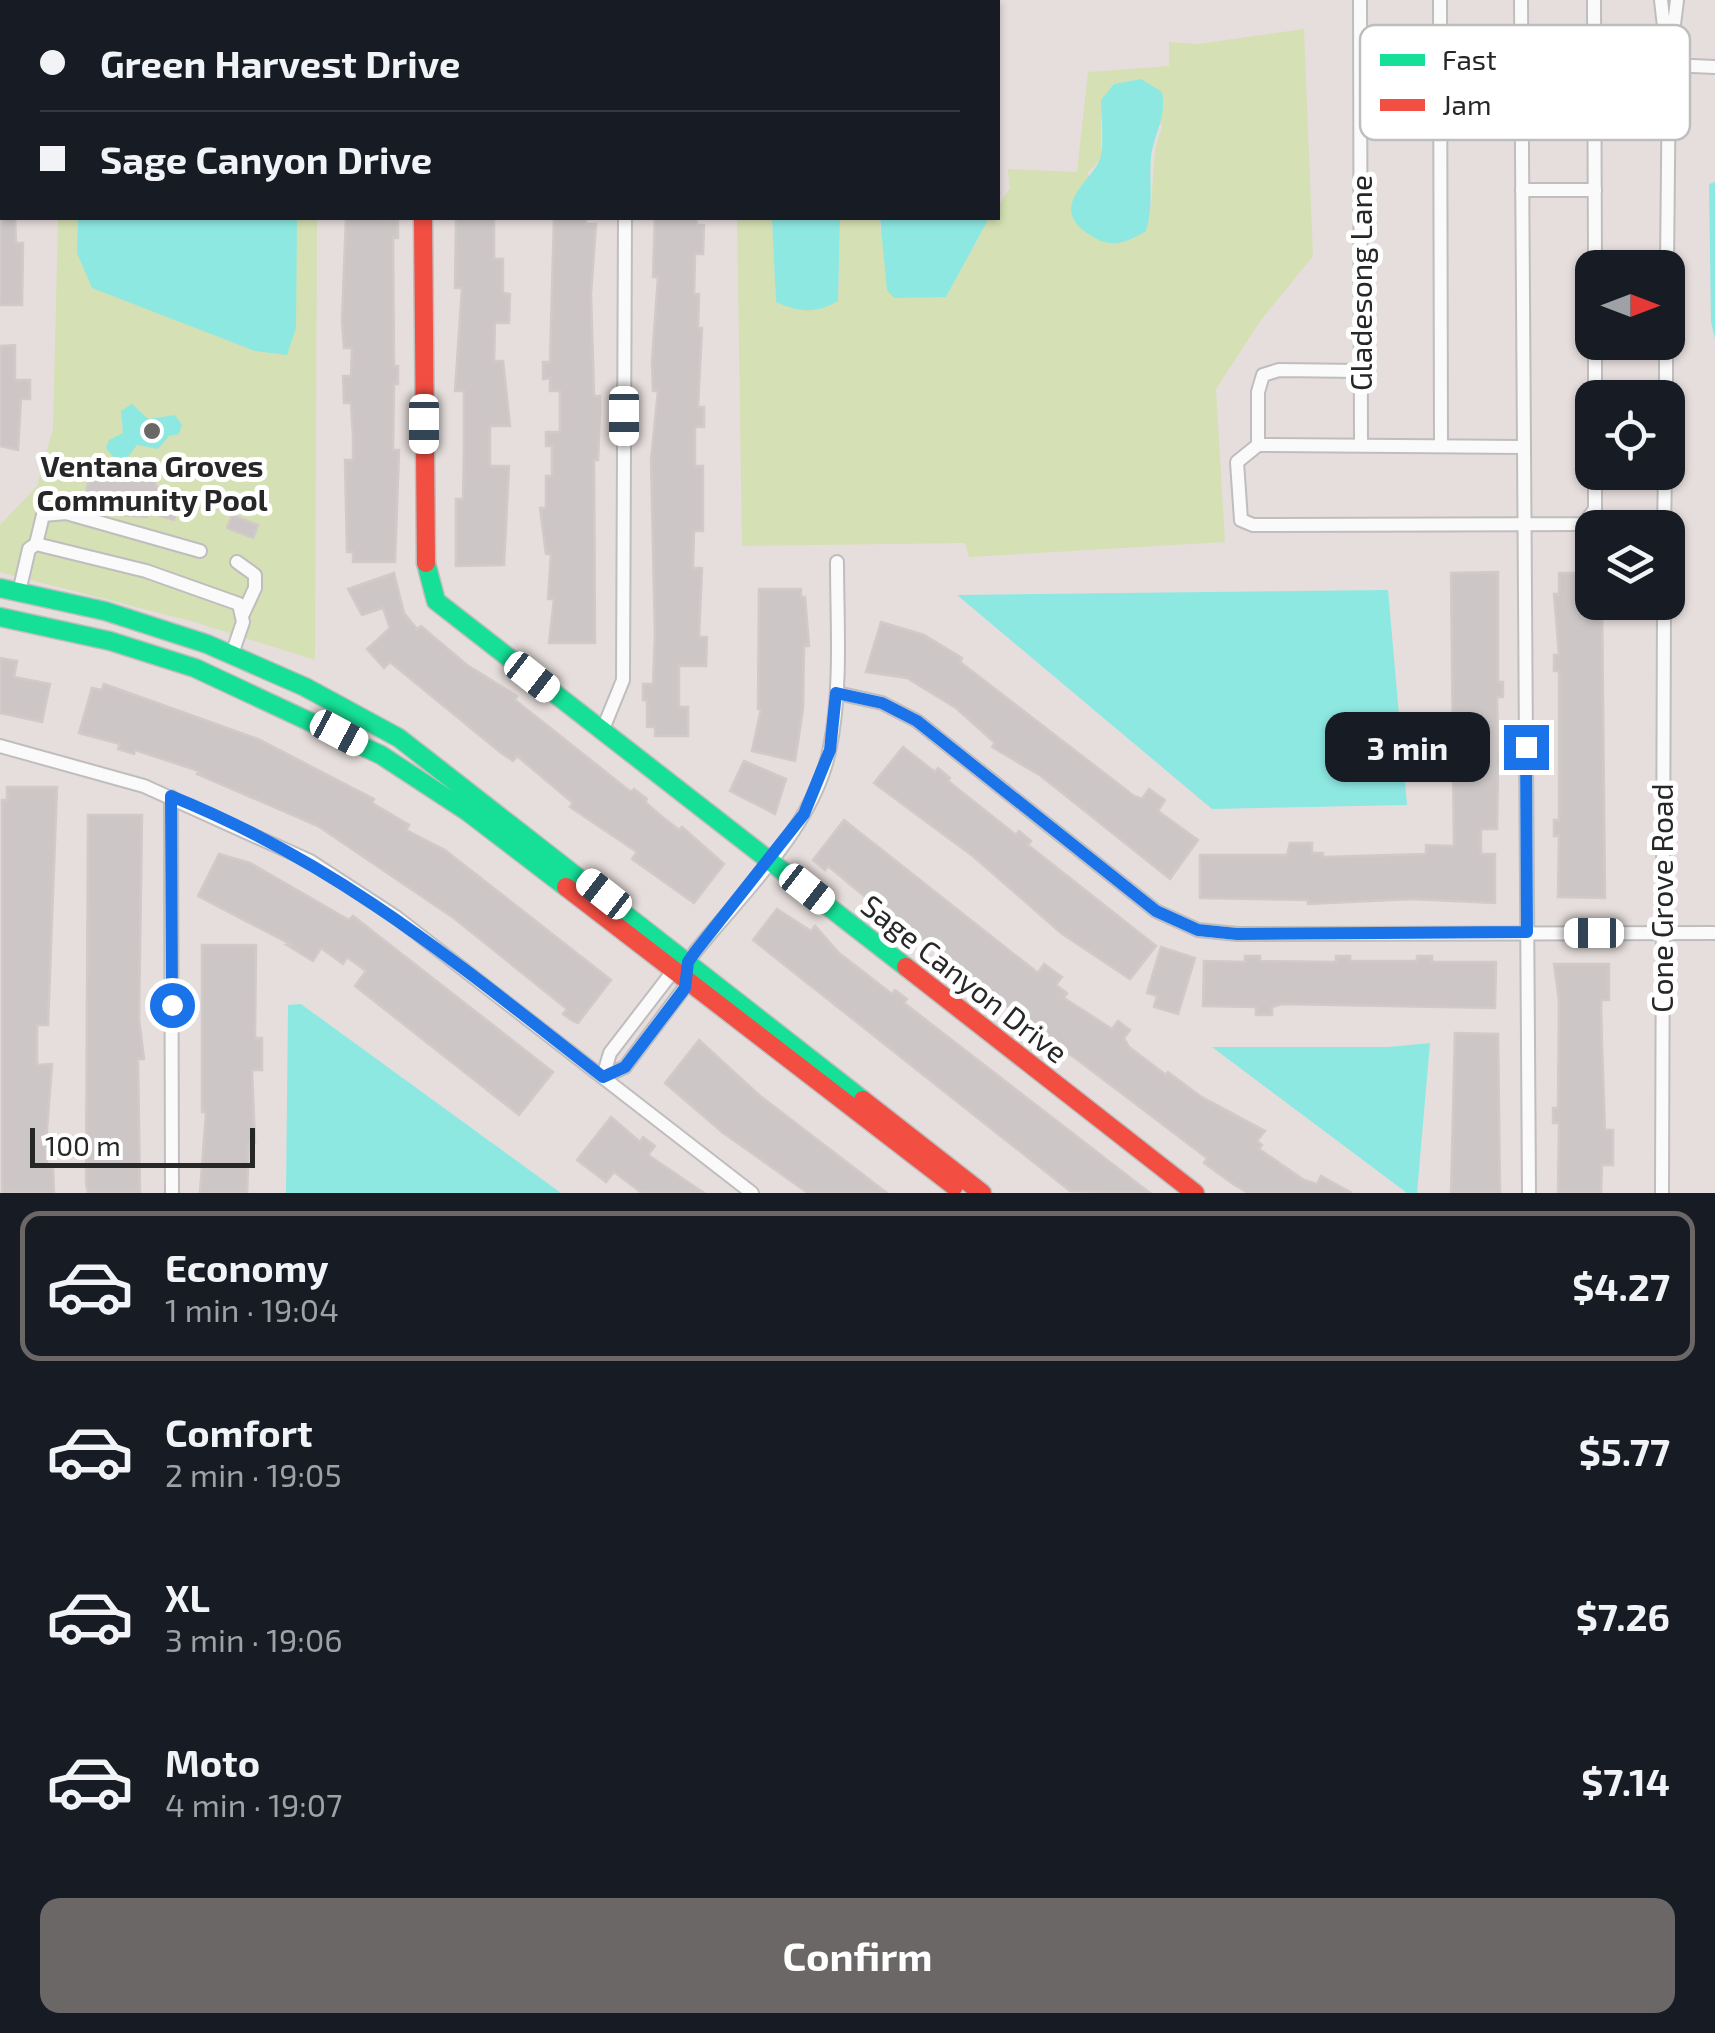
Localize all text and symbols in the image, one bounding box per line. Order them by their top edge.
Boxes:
legend [1360,25,1690,140]
text: Green Harvest Drive [100,40,460,86]
text: Fast [1442,42,1497,76]
text: Jam [1442,87,1491,121]
text: Sage Canyon Drive [100,136,432,182]
street label: Gladesong Lane [1342,175,1378,391]
north arrow [1575,250,1685,360]
map controls [1575,250,1685,620]
button: locate [1575,380,1685,490]
car [609,386,639,446]
car [409,394,439,454]
marker: Ventana Groves Community Pool [141,420,163,442]
place label: Ventana Groves Community Pool [36,447,268,518]
button: layers [1575,510,1685,620]
car [499,647,565,707]
car [305,706,373,760]
callout: 3 min [1326,712,1491,782]
route end [1504,725,1549,770]
text: 3 min [1367,728,1448,766]
street label: Cone Grove Road [1643,783,1679,1013]
car [774,859,840,919]
car [571,864,637,924]
street label: Sage Canyon Drive [855,886,1075,1070]
car [1564,918,1624,948]
route start [150,983,195,1028]
scale bar [30,1123,255,1168]
text: 100 m [45,1128,121,1162]
icon: car [45,1241,135,1331]
text: Economy [165,1244,329,1290]
text: $4.27 [1572,1263,1670,1309]
text: 1 min · 19:04 [165,1290,339,1328]
icon: car [45,1406,135,1496]
text: Comfort [165,1409,313,1455]
text: $5.77 [1579,1428,1670,1474]
text: 2 min · 19:05 [165,1455,342,1493]
icon: car [45,1571,135,1661]
text: XL [165,1574,210,1620]
text: $7.26 [1576,1593,1670,1639]
text: 3 min · 19:06 [165,1620,343,1658]
icon: car [45,1736,135,1826]
text: Moto [165,1739,260,1785]
text: $7.14 [1581,1758,1670,1804]
text: 4 min · 19:07 [165,1785,342,1823]
button: Confirm [40,1898,1675,2013]

